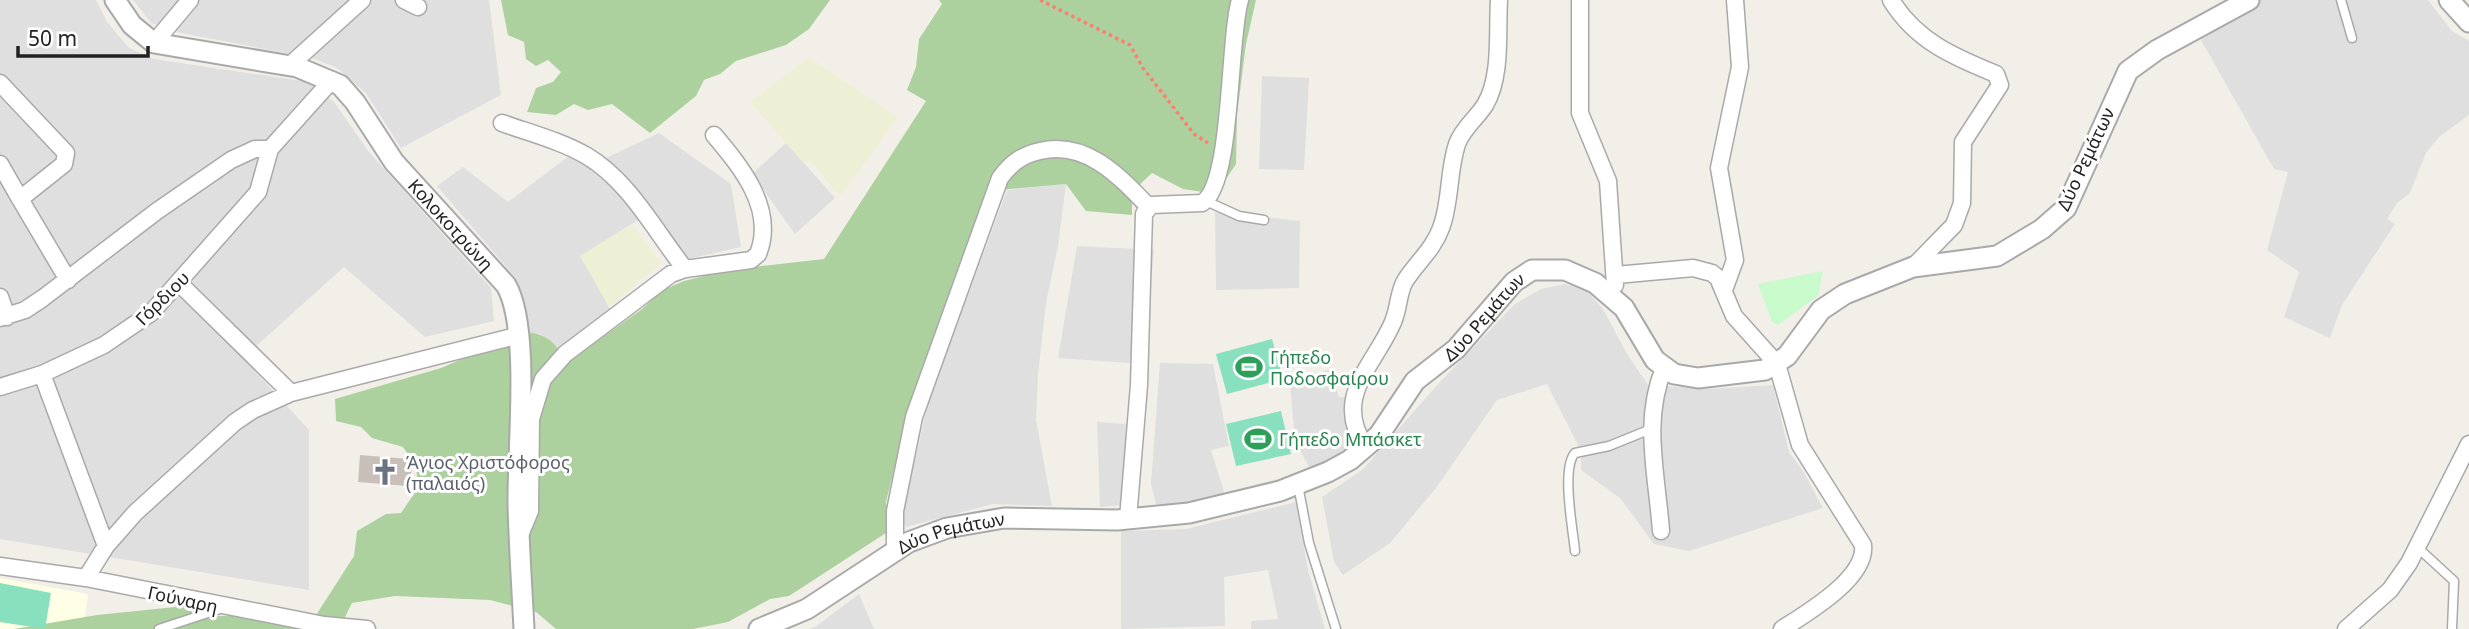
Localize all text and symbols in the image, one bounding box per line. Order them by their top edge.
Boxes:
scale bar [18,14,147,58]
text: 50 m [28,24,77,52]
street label: Δύο Ρεμάτων [2051,104,2119,214]
street label: Κολοκοτρώνη [403,174,499,275]
street label: Γόρδιου [130,266,194,330]
street label: Δύο Ρεμάτων [1438,267,1529,366]
place label: Γήπεδο Ποδοσφαίρου [1270,345,1389,390]
sports icon: Γήπεδο Ποδοσφαίρου [1234,352,1264,382]
sports icon: Γήπεδο Μπάσκετ [1243,424,1273,454]
place label: Γήπεδο Μπάσκετ [1279,427,1422,451]
place label: Άγιος Χριστόφορος (παλαιός) [406,450,570,495]
church icon: Άγιος Χριστόφορος (παλαιός) [370,457,400,487]
street label: Δύο Ρεμάτων [892,506,1006,559]
street label: Γούναρη [146,580,220,618]

